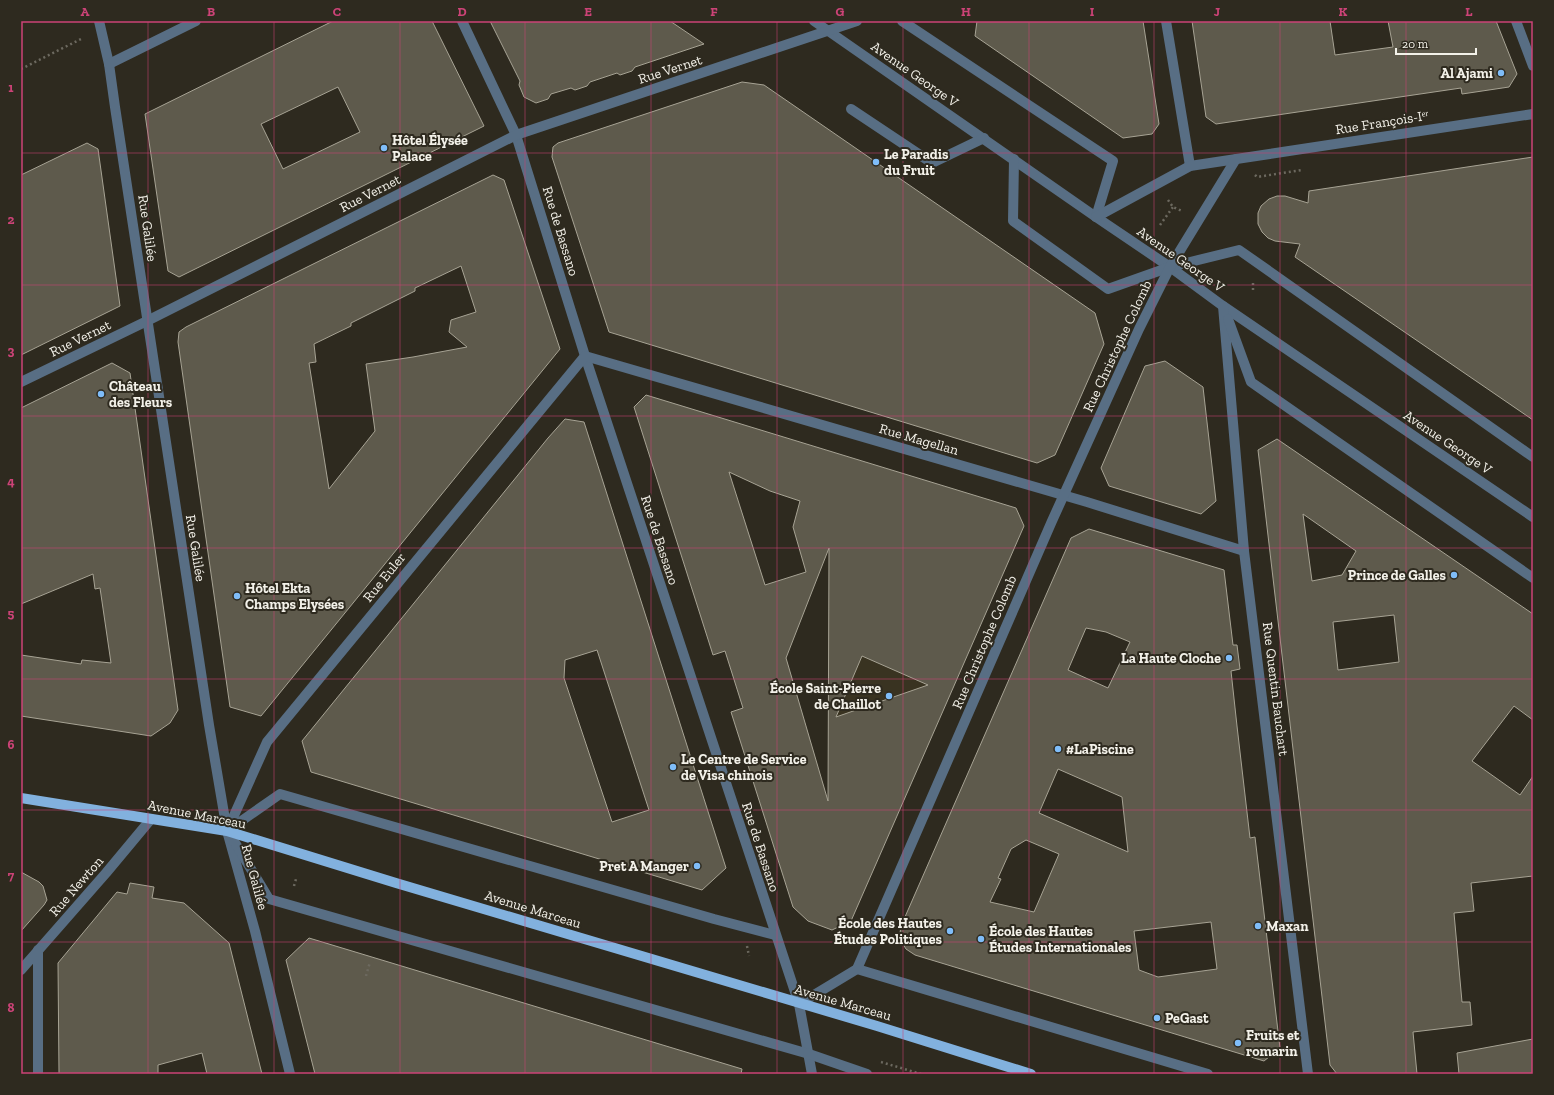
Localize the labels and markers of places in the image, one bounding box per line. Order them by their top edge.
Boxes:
place label: Al Ajami [1440,65,1493,82]
marker: Al Ajami [1496,68,1506,78]
place label: Hôtel Élysée Palace [392,132,468,165]
marker: Hôtel Élysée Palace [379,143,389,153]
place label: Le Paradis du Fruit [884,146,949,179]
marker: Le Paradis du Fruit [871,157,881,167]
place label: Château des Fleurs [109,378,173,411]
marker: Château des Fleurs [96,389,106,399]
place label: Prince de Galles [1348,567,1447,584]
marker: Prince de Galles [1449,570,1459,580]
place label: Hôtel Ekta Champs Elysées [245,580,345,613]
marker: Hôtel Ekta Champs Elysées [232,591,242,601]
place label: La Haute Cloche [1121,650,1221,667]
marker: La Haute Cloche [1224,653,1234,663]
place label: École Saint-Pierre de Chaillot [770,680,881,713]
marker: École Saint-Pierre de Chaillot [884,691,894,701]
place label: #LaPiscine [1066,741,1134,758]
marker: #LaPiscine [1053,744,1063,754]
place label: Le Centre de Service de Visa chinois [681,751,807,784]
marker: Le Centre de Service de Visa chinois [668,762,678,772]
place label: Pret A Manger [599,858,689,875]
marker: Pret A Manger [692,861,702,871]
place label: École des Hautes Études Politiques [834,915,943,948]
place label: Maxan [1266,918,1309,935]
marker: Maxan [1253,921,1263,931]
place label: École des Hautes Études Internationales [989,923,1132,956]
marker: École des Hautes Études Politiques [945,926,955,936]
marker: École des Hautes Études Internationales [976,934,986,944]
place label: PeGast [1165,1010,1209,1027]
marker: PeGast [1152,1013,1162,1023]
place label: Fruits et romarin [1246,1027,1300,1060]
marker: Fruits et romarin [1233,1038,1243,1048]

